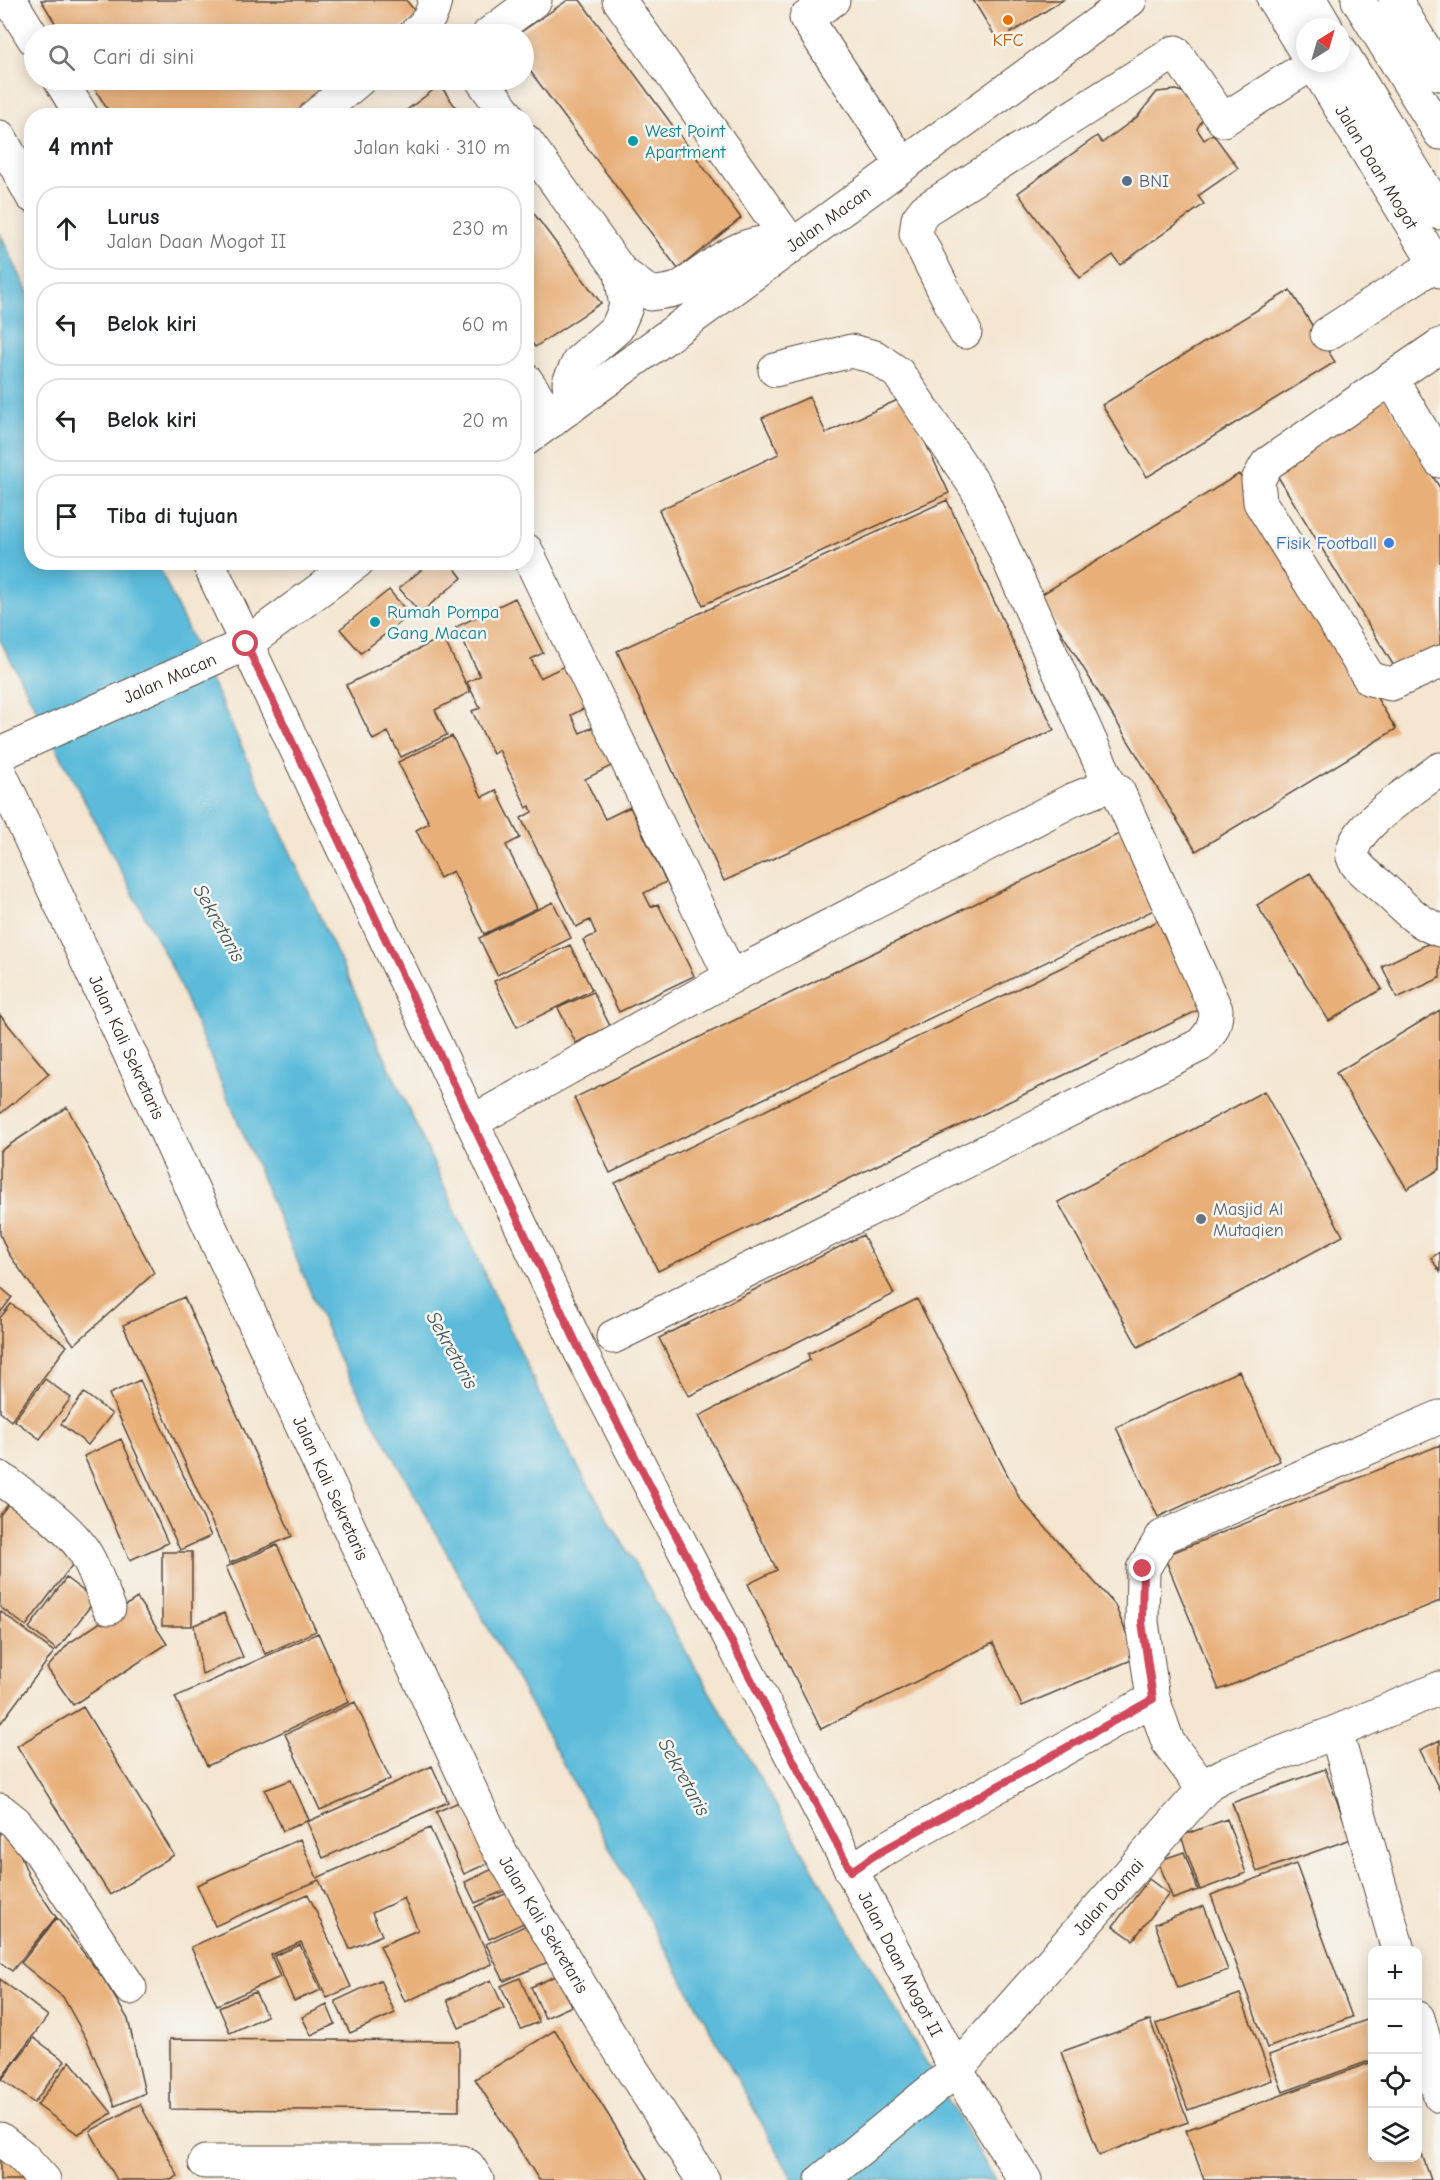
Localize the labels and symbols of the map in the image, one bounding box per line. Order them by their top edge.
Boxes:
marker: KFC [1001,13,1015,27]
north arrow [1296,18,1350,72]
place label: KFC [992,30,1024,51]
street label: Jalan Daan Mogot [1331,101,1423,234]
place label: West Point Apartment [645,121,726,163]
marker: West Point Apartment [626,134,640,148]
place label: BNI [1139,171,1169,192]
marker: BNI [1120,174,1134,188]
street label: Jalan Macan [782,181,875,257]
place label: Fisik Football [1276,533,1377,554]
marker: Fisik Football [1382,536,1396,550]
place label: Rumah Pompa Gang Macan [387,602,499,644]
marker: Rumah Pompa Gang Macan [368,615,382,629]
route start [232,630,258,656]
street label: Jalan Macan [120,648,219,708]
water label: Sekretaris [188,880,250,966]
street label: Jalan Kali Sekretaris [84,972,169,1122]
place label: Masjid Al Mutaqien [1213,1199,1284,1241]
marker: Masjid Al Mutaqien [1194,1212,1208,1226]
water label: Sekretaris [421,1307,483,1393]
street label: Jalan Kali Sekretaris [288,1413,373,1564]
route end [1129,1555,1155,1581]
water label: Sekretaris [653,1734,715,1820]
street label: Jalan Kali Sekretaris [495,1852,593,1997]
street label: Jalan Damai [1069,1854,1148,1940]
street label: Jalan Daan Mogot II [854,1888,947,2040]

